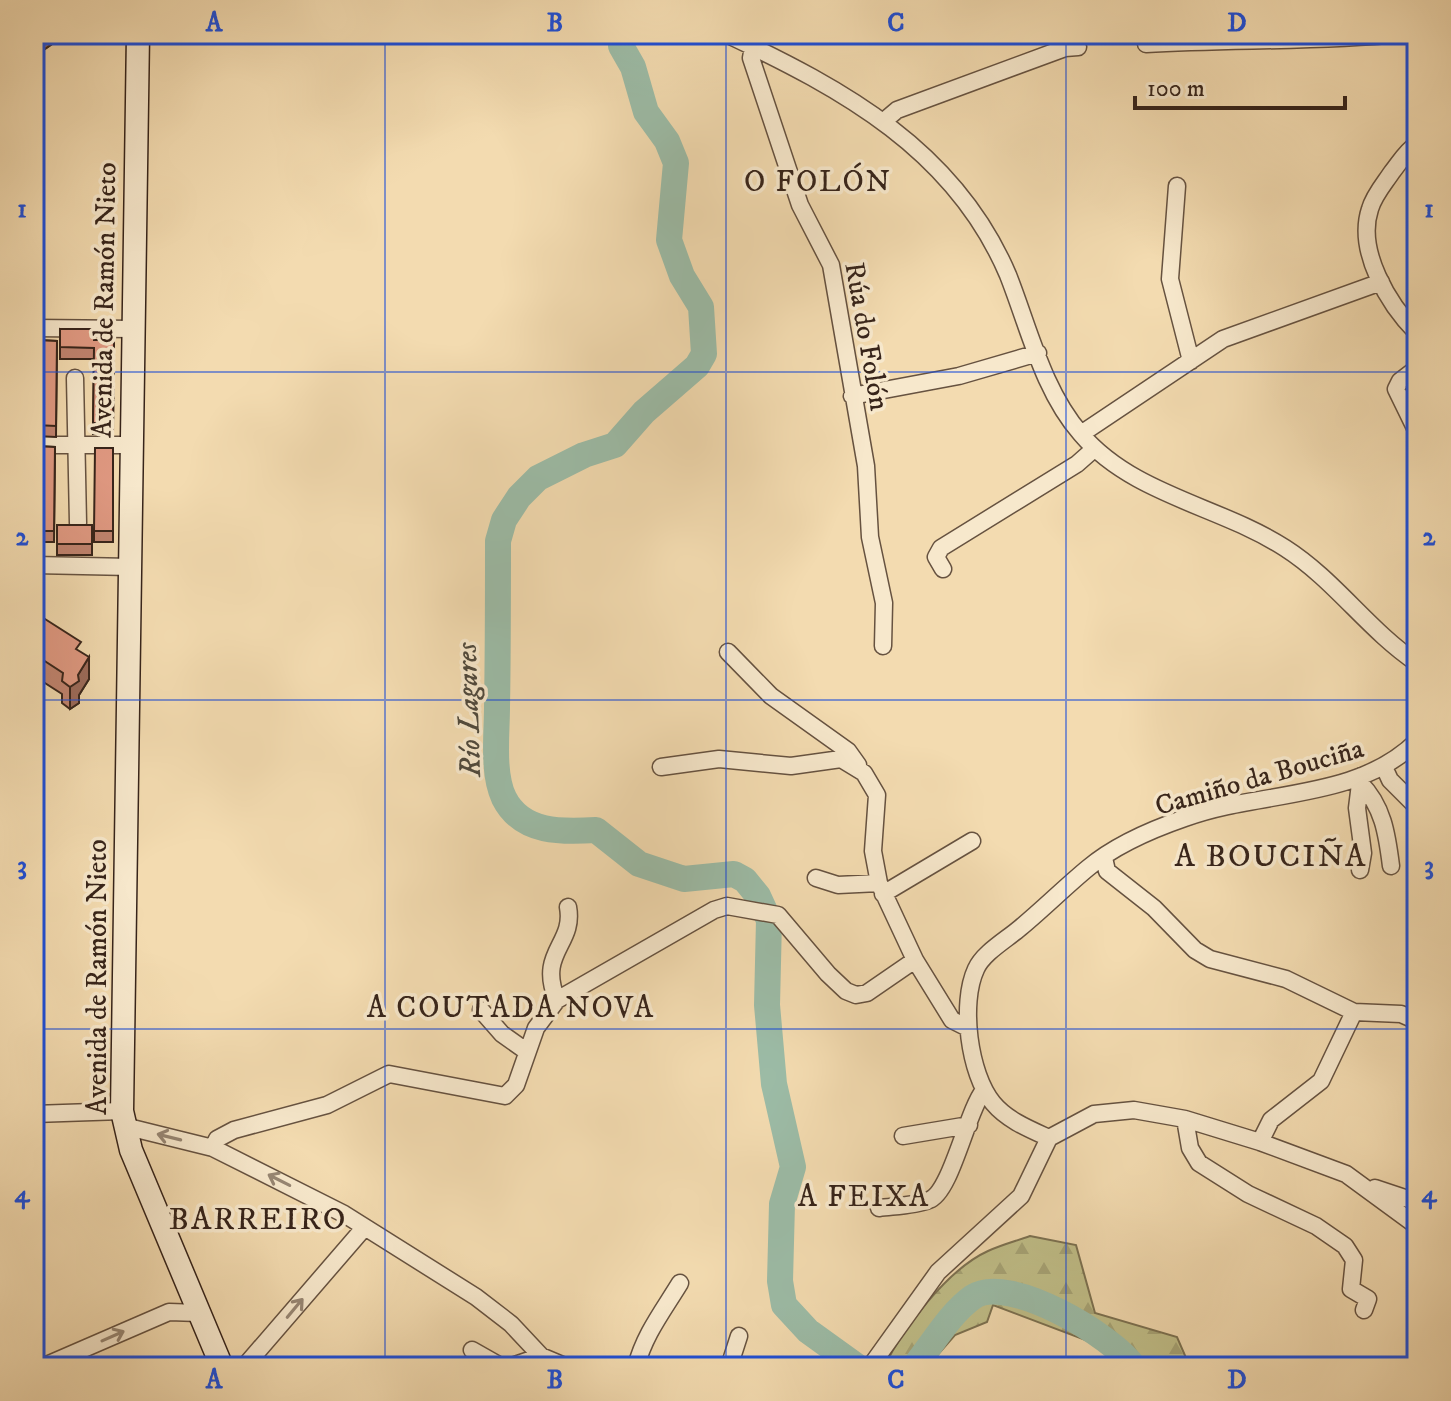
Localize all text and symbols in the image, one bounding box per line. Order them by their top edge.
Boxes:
text: A [205,7,224,40]
text: B [547,7,563,40]
text: C [887,7,905,40]
text: D [1227,7,1247,40]
scale bar [1135,60,1345,110]
text: 100 m [1147,74,1205,104]
street label: Avenida de Ramón Nieto [85,162,124,438]
district label: O FOLÓN [744,162,892,201]
text: 1 [17,193,27,226]
text: 1 [1424,193,1434,226]
street label: Rúa do Folón [836,259,897,413]
text: 2 [16,521,30,554]
text: 2 [1423,521,1437,554]
water label: Río Lagares [449,641,490,779]
street label: Camiño da Bouciña [1151,731,1368,824]
district label: A BOUCIÑA [1175,837,1367,877]
street label: Avenida de Ramón Nieto [80,839,115,1115]
text: 3 [17,850,27,883]
text: 3 [1424,850,1434,883]
district label: A COUTADA NOVA [367,990,655,1027]
one-way arrow [157,1128,182,1143]
one-way arrow [268,1172,292,1188]
text: 4 [15,1178,31,1211]
text: 4 [1422,1178,1438,1211]
district label: A FEIXA [798,1179,930,1216]
district label: BARREIRO [169,1200,347,1240]
one-way arrow [286,1299,304,1319]
one-way arrow [100,1327,125,1342]
text: A [205,1364,224,1397]
text: B [547,1364,563,1397]
text: C [887,1364,905,1397]
text: D [1227,1364,1247,1397]

